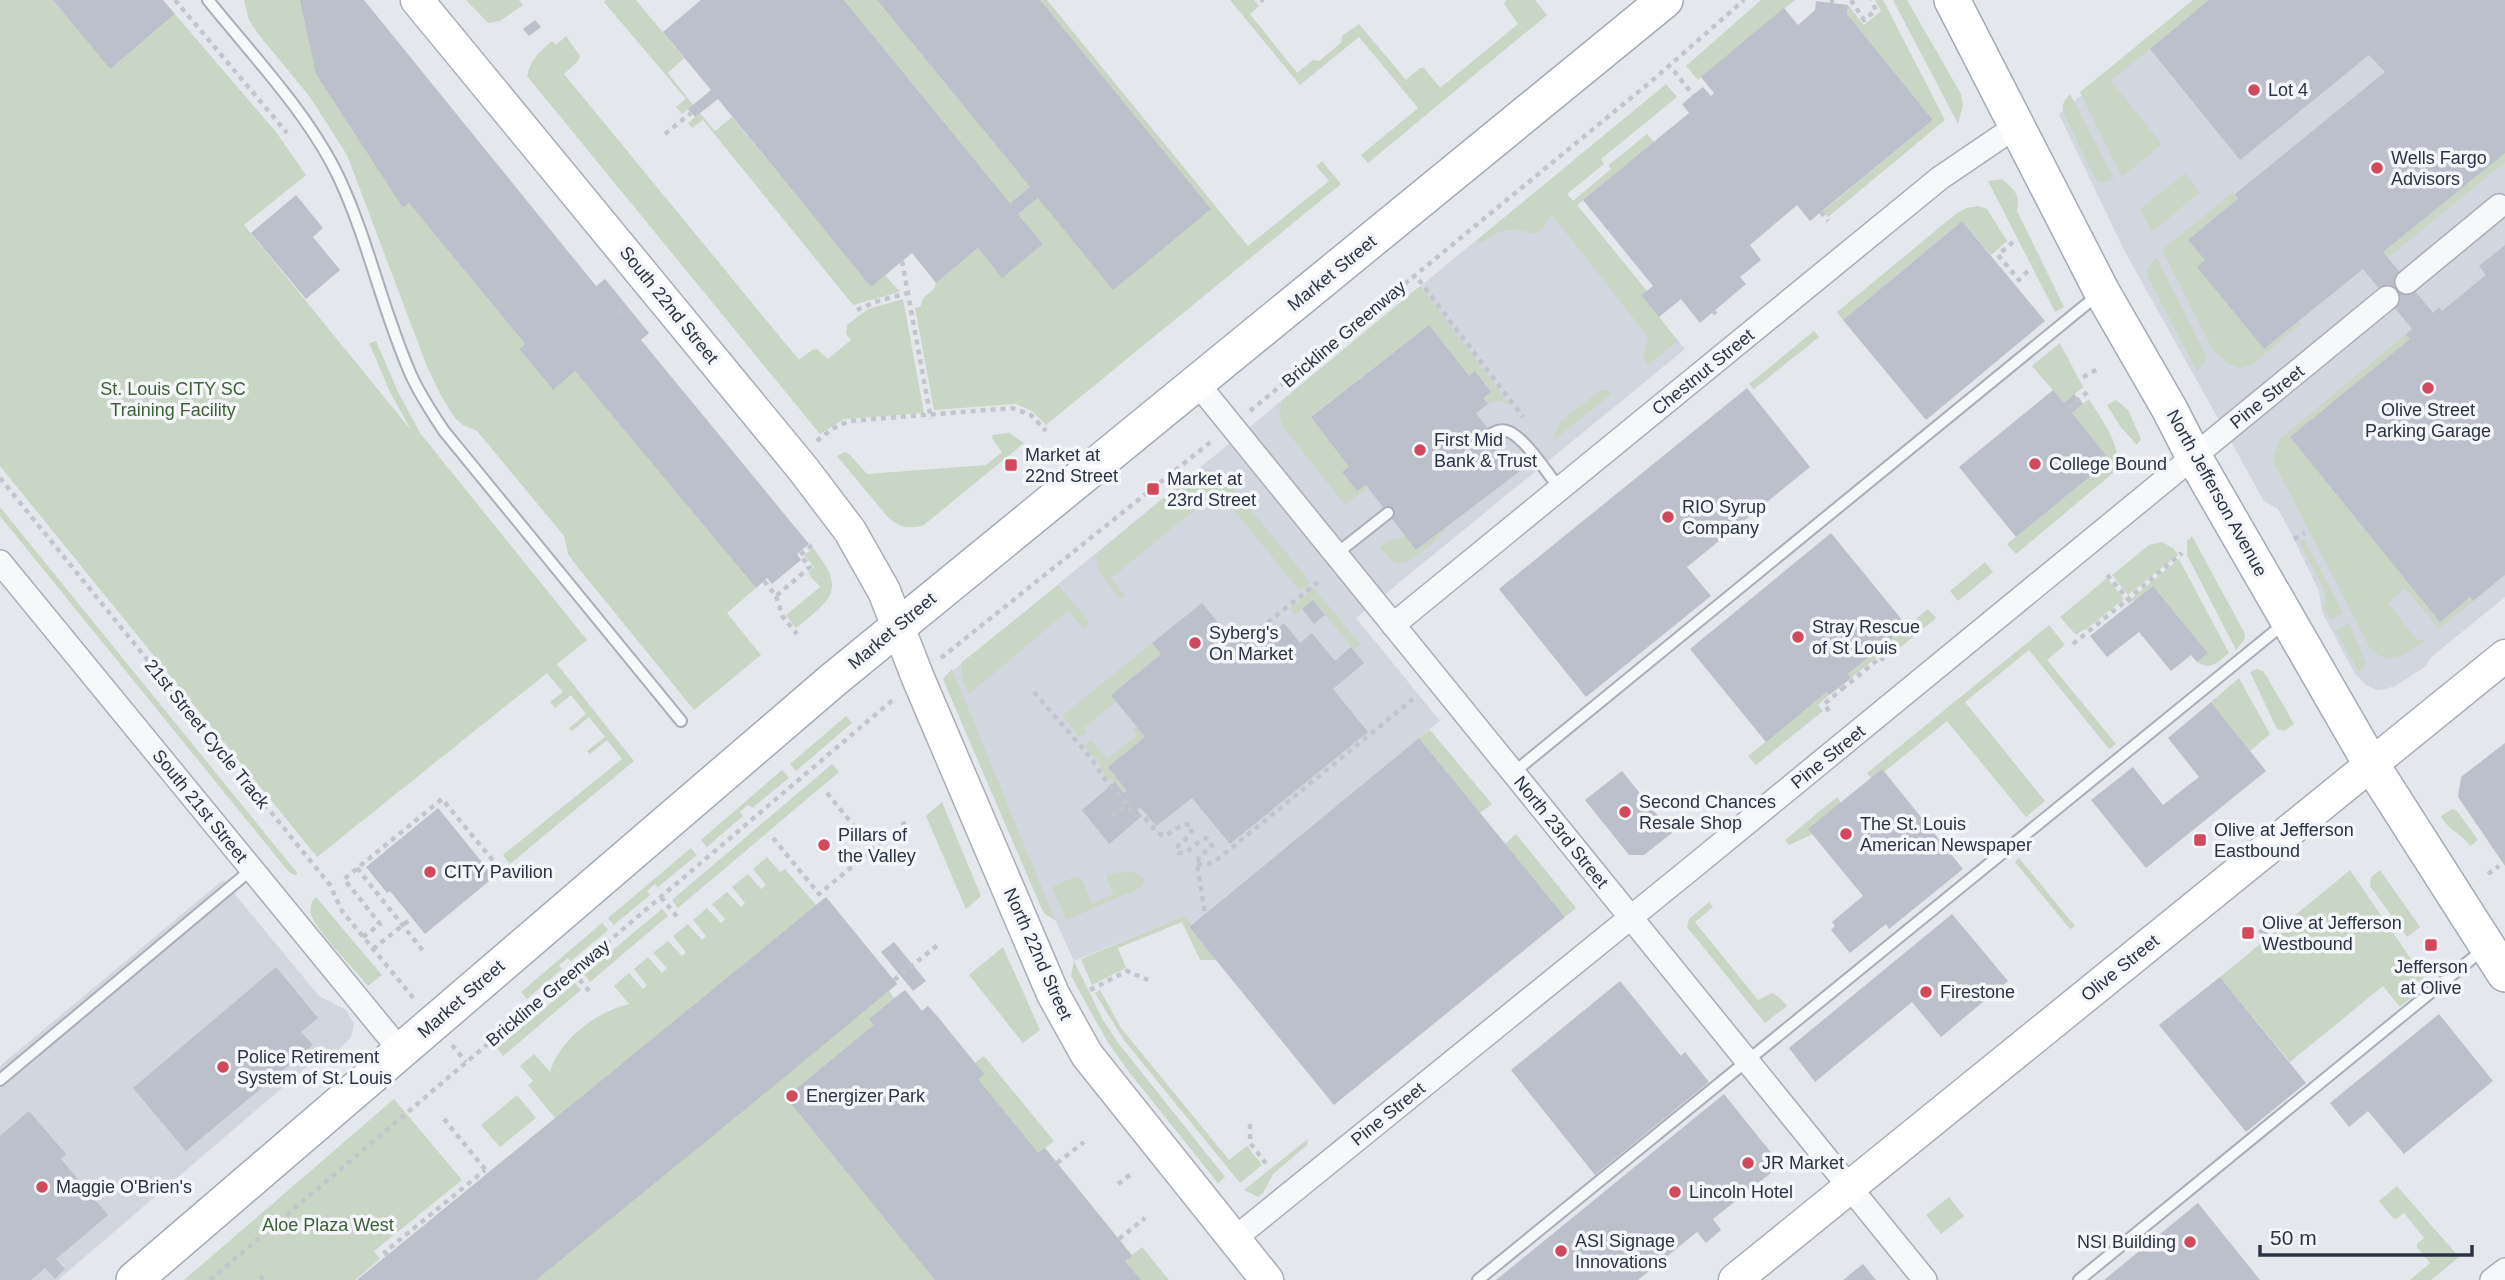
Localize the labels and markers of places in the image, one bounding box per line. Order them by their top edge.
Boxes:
place label: Lot 4 [2268,80,2308,100]
marker: Lot 4 [2246,82,2262,98]
place label: Wells Fargo Advisors [2391,148,2487,189]
marker: Wells Fargo Advisors [2369,160,2385,176]
marker: Olive Street Parking Garage [2420,380,2436,396]
place label: Olive Street Parking Garage [2365,400,2491,441]
place label: First Mid Bank & Trust [1434,430,1537,471]
marker: First Mid Bank & Trust [1412,442,1428,458]
place label: Market at 22nd Street [1025,445,1118,486]
place label: College Bound [2049,454,2167,474]
marker: College Bound [2027,456,2043,472]
marker: Market at 22nd Street [1003,457,1019,473]
place label: Market at 23rd Street [1167,469,1256,510]
marker: Market at 23rd Street [1145,481,1161,497]
place label: RIO Syrup Company [1682,497,1766,538]
marker: RIO Syrup Company [1660,509,1676,525]
place label: Stray Rescue of St Louis [1812,617,1920,658]
place label: Syberg's On Market [1209,623,1293,664]
marker: Stray Rescue of St Louis [1790,629,1806,645]
marker: Syberg's On Market [1187,635,1203,651]
place label: Second Chances Resale Shop [1639,792,1776,833]
marker: Second Chances Resale Shop [1617,804,1633,820]
place label: The St. Louis American Newspaper [1860,814,2032,855]
place label: Olive at Jefferson Eastbound [2214,820,2354,861]
place label: Pillars of the Valley [838,825,916,866]
marker: The St. Louis American Newspaper [1838,826,1854,842]
marker: Olive at Jefferson Eastbound [2192,832,2208,848]
marker: Pillars of the Valley [816,837,832,853]
place label: CITY Pavilion [444,862,553,882]
marker: CITY Pavilion [422,864,438,880]
place label: Olive at Jefferson Westbound [2262,913,2402,954]
marker: Olive at Jefferson Westbound [2240,925,2256,941]
marker: Jefferson at Olive [2423,937,2439,953]
place label: Jefferson at Olive [2394,957,2468,998]
place label: Firestone [1940,982,2015,1002]
marker: Firestone [1918,984,1934,1000]
place label: Police Retirement System of St. Louis [237,1047,392,1088]
marker: Police Retirement System of St. Louis [215,1059,231,1075]
place label: Energizer Park [806,1086,926,1106]
marker: Energizer Park [784,1088,800,1104]
place label: JR Market [1762,1153,1844,1173]
marker: JR Market [1740,1155,1756,1171]
place label: Maggie O'Brien's [56,1177,192,1197]
marker: Maggie O'Brien's [34,1179,50,1195]
place label: Lincoln Hotel [1689,1182,1793,1202]
marker: Lincoln Hotel [1667,1184,1683,1200]
place label: ASI Signage Innovations [1575,1231,1675,1272]
place label: NSI Building [2077,1232,2176,1252]
marker: NSI Building [2182,1234,2198,1250]
marker: ASI Signage Innovations [1553,1243,1569,1259]

